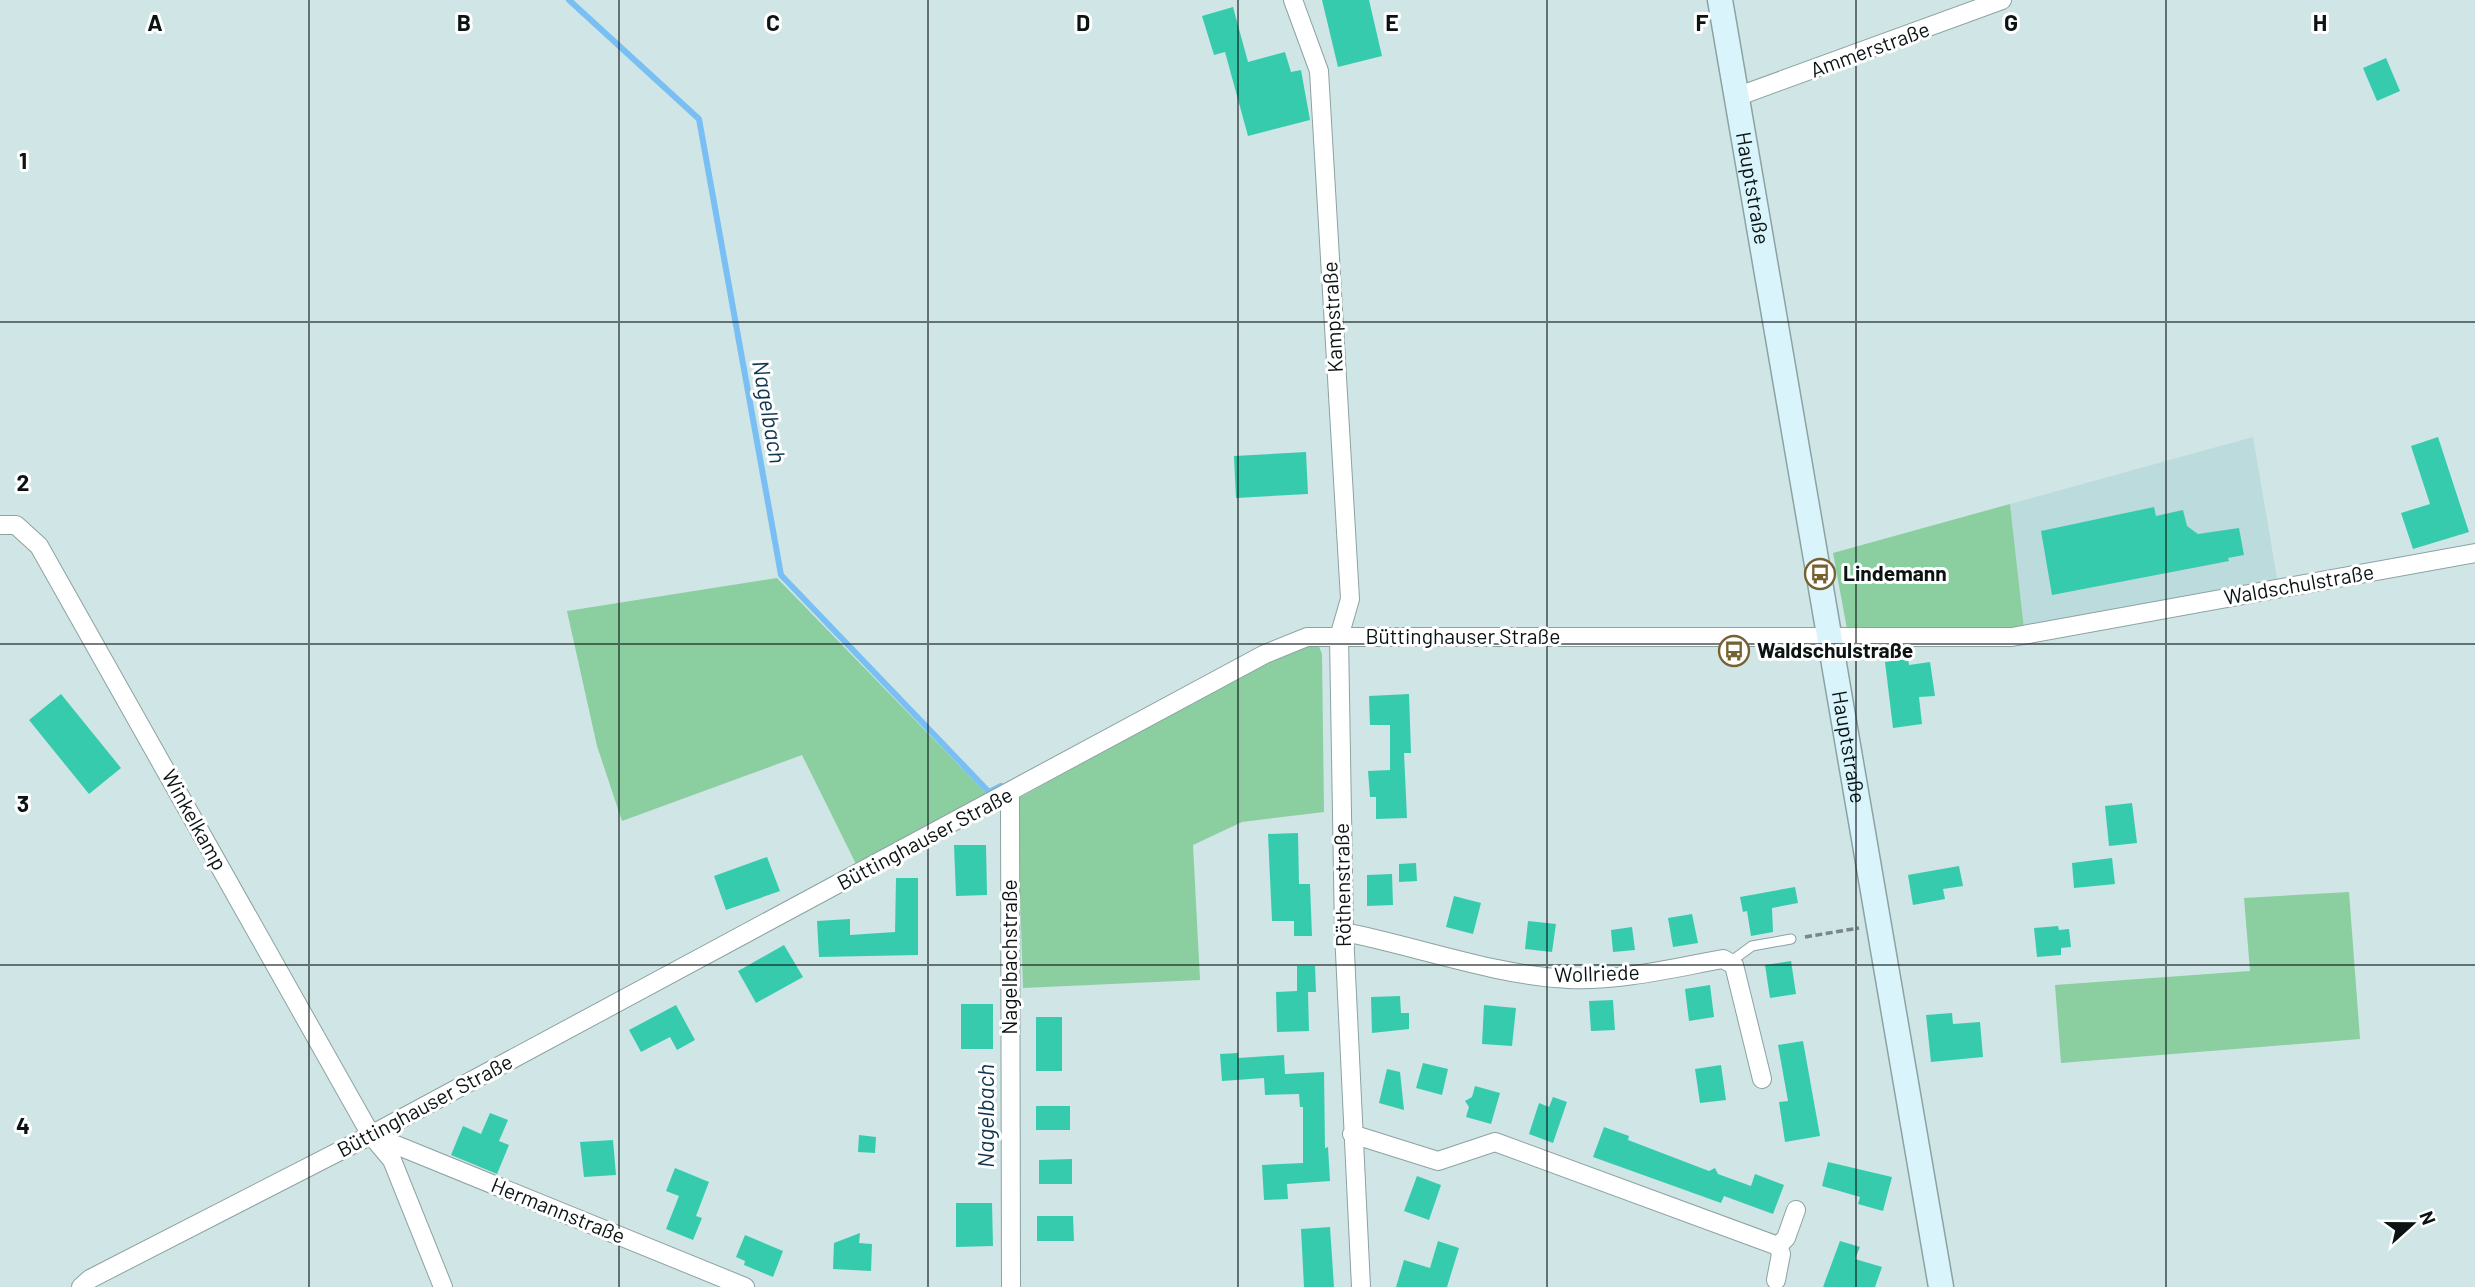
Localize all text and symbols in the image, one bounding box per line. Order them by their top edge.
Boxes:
text: A [147,8,163,36]
text: B [457,8,471,36]
text: C [766,8,780,36]
text: D [1076,8,1090,36]
text: E [1385,8,1399,36]
text: F [1696,8,1709,36]
text: G [2004,8,2018,36]
text: H [2313,8,2327,36]
street label: Ammerstraße [1806,15,1933,82]
street label: Hauptstraße [1732,130,1776,246]
text: 1 [19,146,27,174]
street label: Kampstraße [1316,261,1347,373]
water label: Nagelbach [747,358,793,466]
text: 2 [17,468,29,496]
bus stop icon: Lindemann [1803,557,1837,591]
street label: Waldschulstraße [2222,558,2376,609]
place label: Lindemann [1843,560,1947,585]
street label: Büttinghauser Straße [1366,623,1560,648]
bus stop icon: Waldschulstraße [1717,634,1751,668]
place label: Waldschulstraße [1757,637,1913,662]
street label: Hauptstraße [1828,689,1872,805]
street label: Winkelkamp [157,765,233,874]
street label: Büttinghauser Straße [832,781,1016,894]
text: 3 [17,789,29,817]
street label: Röthenstraße [1328,823,1355,947]
street label: Nagelbachstraße [996,879,1021,1035]
street label: Wollriede [1554,959,1640,986]
street label: Büttinghauser Straße [332,1048,516,1161]
water label: Nagelbach [971,1064,999,1168]
text: 4 [16,1111,30,1139]
street label: Hermannstraße [488,1171,629,1248]
north arrow [2377,1189,2447,1259]
text: N [2415,1208,2441,1228]

